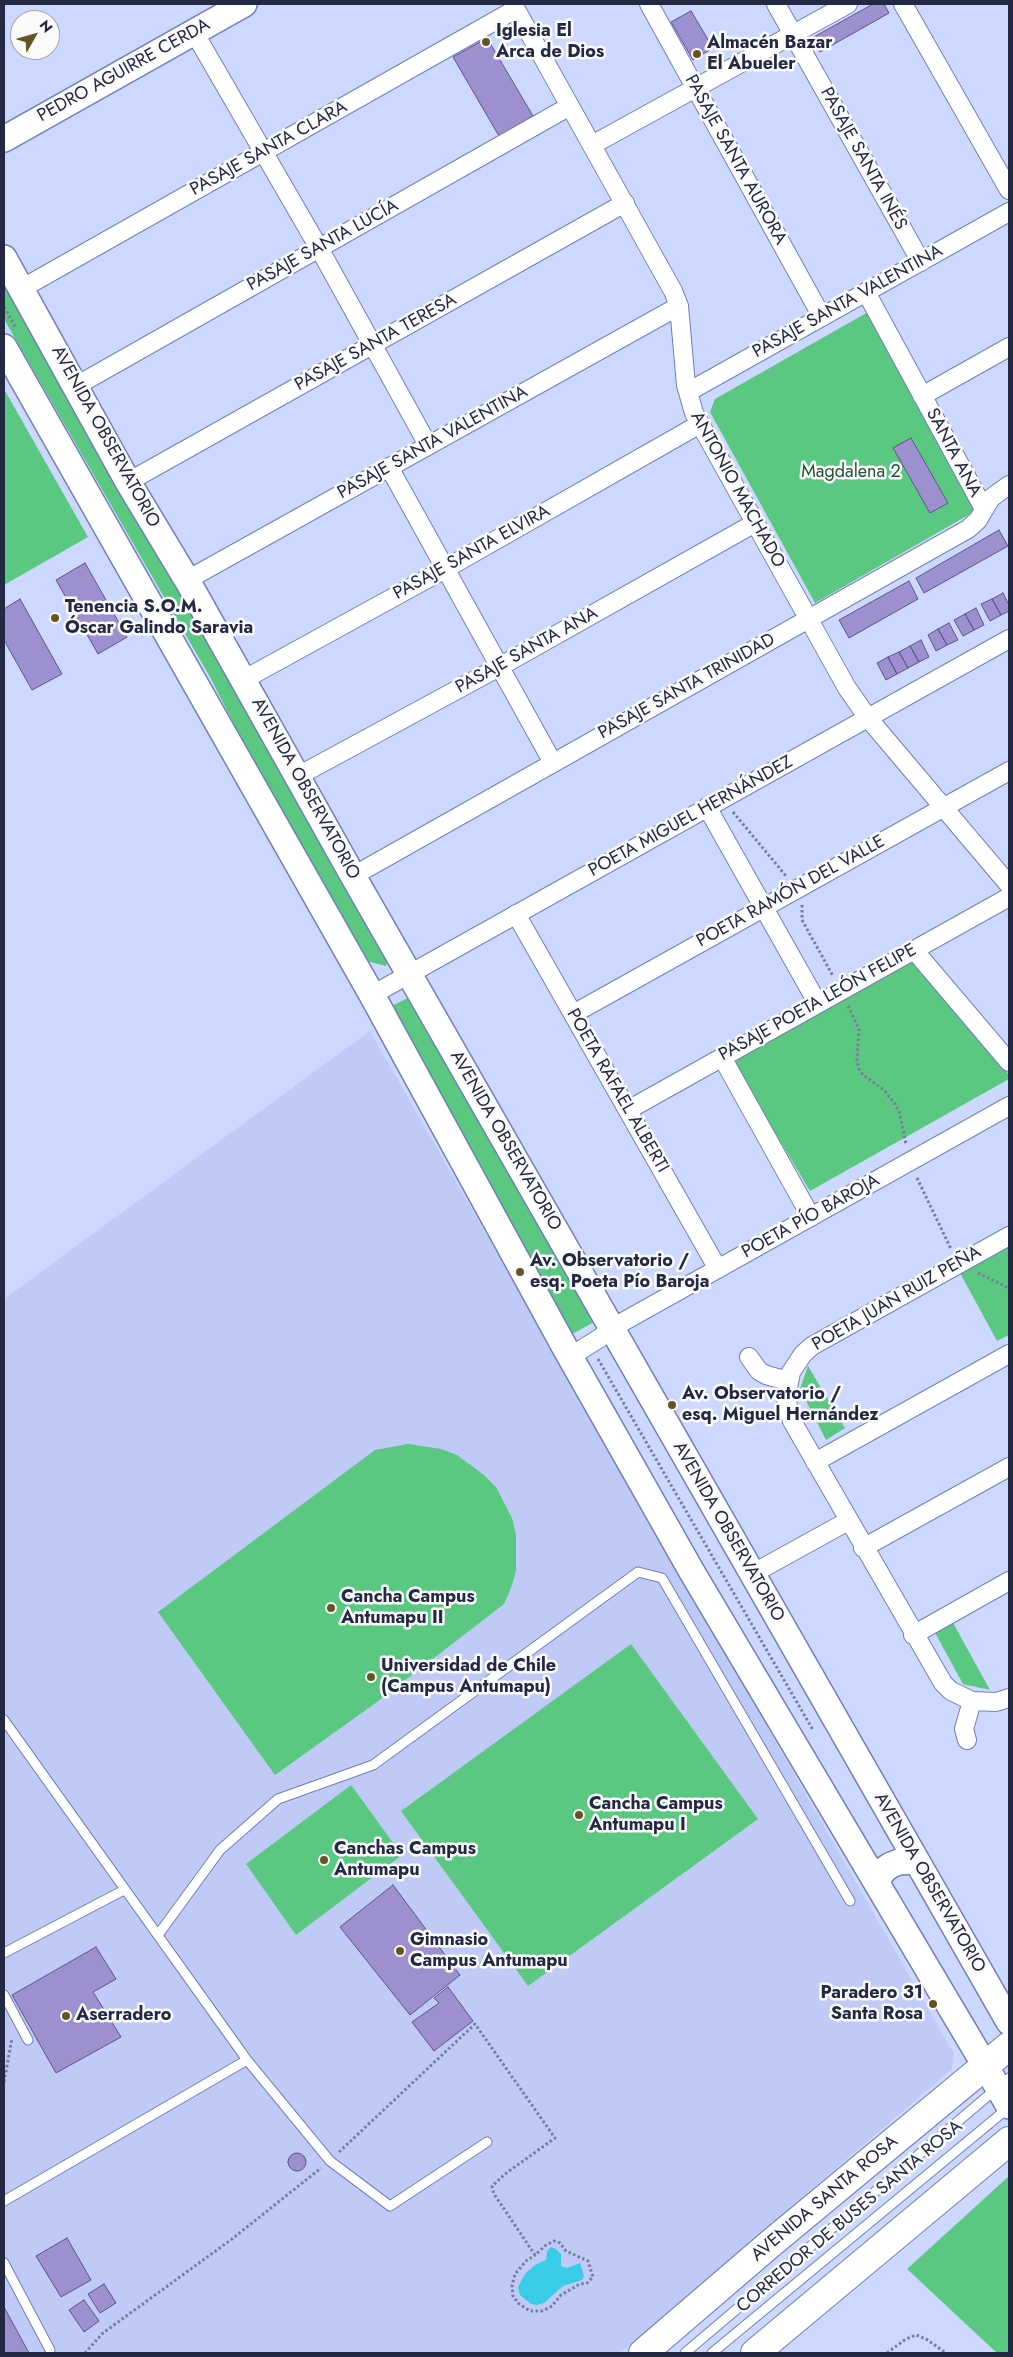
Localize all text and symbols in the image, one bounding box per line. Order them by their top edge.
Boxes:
north arrow [10,10,60,60]
street label: PEDRO AGUIRRE CERDA [34,15,214,127]
text: N [35,16,57,37]
place label: Iglesia El Arca de Dios [496,21,604,64]
place label: Almacén Bazar El Abueler [707,33,833,76]
marker: Iglesia El Arca de Dios [480,36,492,48]
marker: Almacén Bazar El Abueler [691,48,703,60]
street label: PASAJE SANTA AURORA [679,71,791,249]
street label: PASAJE SANTA INÉS [815,84,911,234]
street label: PASAJE SANTA CLARA [187,97,351,201]
street label: PASAJE SANTA LUCÍA [244,195,402,297]
street label: PASAJE SANTA VALENTINA [749,241,947,363]
street label: PASAJE SANTA TERESA [291,290,461,396]
street label: AVENIDA OBSERVATORIO [46,342,164,532]
street label: PASAJE SANTA VALENTINA [334,382,532,504]
street label: SANTA ANA [921,405,985,501]
street label: ANTONIO MACHADO [685,408,789,572]
park label: Magdalena 2 [801,462,901,484]
street label: PASAJE SANTA ELVIRA [390,501,554,605]
place label: Tenencia S.O.M. Óscar Galindo Saravia [65,597,253,640]
street label: PASAJE SANTA ANA [452,603,602,699]
marker: Tenencia S.O.M. Óscar Galindo Saravia [49,612,61,624]
street label: PASAJE SANTA TRINIDAD [595,629,779,745]
street label: AVENIDA OBSERVATORIO [246,694,364,884]
street label: POETA MIGUEL HERNÁNDEZ [585,752,797,882]
street label: POETA RAMÓN DEL VALLE [693,831,889,953]
street label: PASAJE POETA LEÓN FELIPE [715,940,921,1066]
street label: POETA RAFAEL ALBERTI [561,1005,673,1177]
street label: AVENIDA OBSERVATORIO [445,1047,565,1235]
street label: POETA PÍO BAROJA [738,1170,884,1264]
street label: POETA JUAN RUIZ PEÑA [809,1242,985,1356]
place label: Av. Observatorio / esq. Poeta Pío Baroja [530,1251,709,1294]
marker: Av. Observatorio / esq. Poeta Pío Baroja [514,1266,526,1278]
place label: Av. Observatorio / esq. Miguel Hernández [682,1384,879,1426]
marker: Av. Observatorio / esq. Miguel Hernández [666,1399,678,1411]
street label: AVENIDA OBSERVATORIO [668,1438,788,1626]
place label: Cancha Campus Antumapu II [341,1587,475,1630]
marker: Cancha Campus Antumapu II [325,1602,337,1614]
place label: Universidad de Chile (Campus Antumapu) [381,1656,556,1698]
marker: Universidad de Chile (Campus Antumapu) [365,1671,377,1683]
street label: AVENIDA OBSERVATORIO [869,1789,989,1977]
place label: Cancha Campus Antumapu I [589,1794,723,1836]
marker: Cancha Campus Antumapu I [573,1809,585,1821]
place label: Canchas Campus Antumapu [334,1839,476,1882]
marker: Canchas Campus Antumapu [318,1854,330,1866]
place label: Gimnasio Campus Antumapu [410,1930,568,1972]
marker: Gimnasio Campus Antumapu [394,1945,406,1957]
place label: Paradero 31 Santa Rosa [821,1983,923,2026]
marker: Paradero 31 Santa Rosa [927,1998,939,2010]
place label: Aserradero [76,2005,171,2027]
marker: Aserradero [60,2010,72,2022]
street label: CORREDOR DE BUSES SANTA ROSA [733,2116,967,2318]
street label: AVENIDA SANTA ROSA [747,2131,903,2267]

